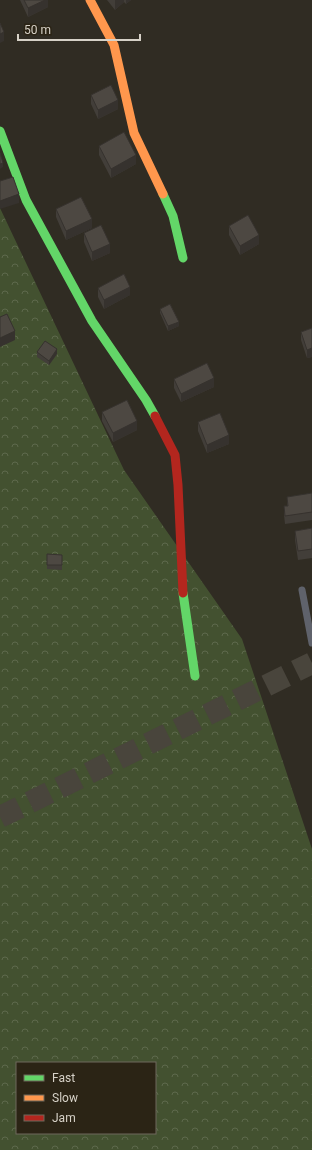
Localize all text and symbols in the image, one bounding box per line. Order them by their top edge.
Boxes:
scale bar [18,16,140,42]
text: 50 m [24,23,51,37]
legend [16,1062,156,1134]
text: Fast [52,1071,75,1085]
text: Slow [52,1091,78,1105]
text: Jam [52,1111,76,1125]

